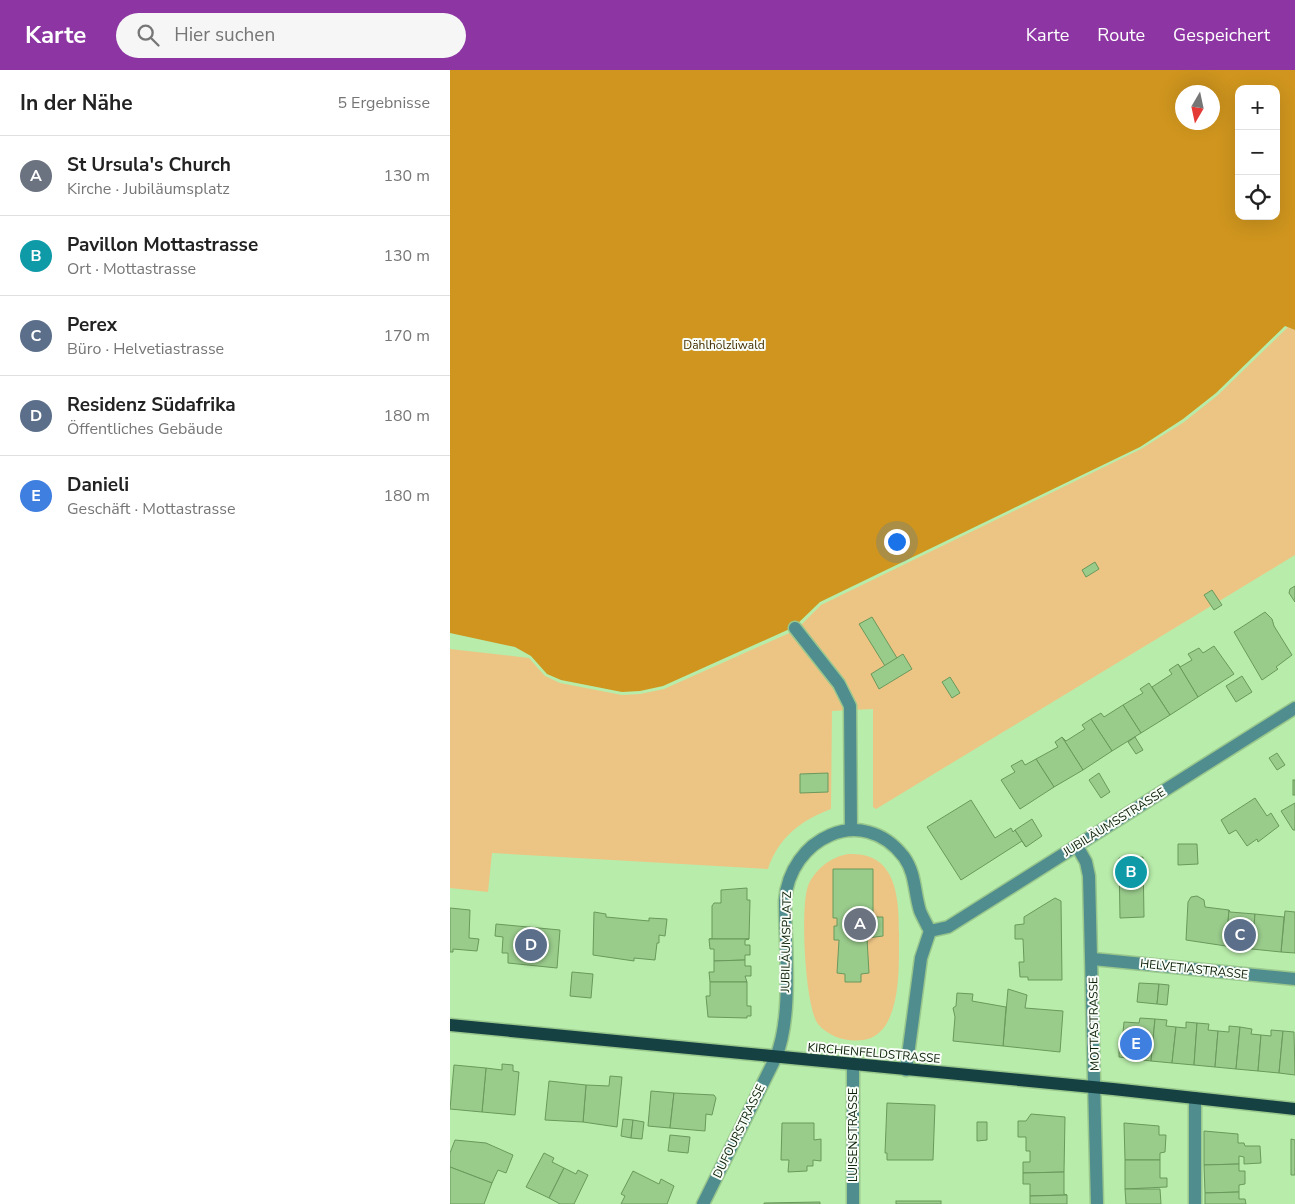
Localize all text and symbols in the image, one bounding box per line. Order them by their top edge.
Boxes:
search box [116,13,466,58]
text: Karte [25,19,86,51]
icon: search [134,21,162,49]
text: Hier suchen [174,22,275,48]
text: Karte [1026,23,1069,47]
text: Route [1097,23,1145,47]
text: Gespeichert [1173,23,1270,47]
north arrow [1175,85,1220,130]
map controls [1235,85,1280,220]
button: + [1235,85,1280,130]
text: In der Nähe [20,89,133,117]
text: 5 Ergebnisse [337,92,430,114]
button: − [1235,130,1280,175]
text: St Ursula's Church [67,152,231,178]
text: A [30,165,42,187]
text: 130 m [383,165,430,187]
button: locate [1235,175,1280,220]
text: Kirche · Jubiläumsplatz [67,178,230,200]
text: Pavillon Mottastrasse [67,232,258,258]
text: B [30,245,42,267]
text: 130 m [383,245,430,267]
text: Ort · Mottastrasse [67,258,196,280]
text: Perex [67,312,117,338]
text: C [31,325,41,347]
text: 170 m [383,325,430,347]
park label: Dählhölzliwald [683,337,765,353]
text: Büro · Helvetiastrasse [67,338,224,360]
text: Residenz Südafrika [67,392,236,418]
text: D [30,405,42,427]
text: 180 m [383,405,430,427]
text: Öffentliches Gebäude [67,418,223,440]
text: Danieli [67,472,129,498]
text: E [31,485,41,507]
text: 180 m [383,485,430,507]
text: Geschäft · Mottastrasse [67,498,235,520]
your location [884,529,910,555]
street label: JUBILÄUMSSTRASSE [1059,784,1168,861]
pin: B [1115,853,1147,891]
street label: JUBILÄUMSPLATZ [777,891,795,994]
pin: A [844,905,876,943]
pin: C [1224,916,1256,954]
pin: D [515,926,547,964]
street label: HELVETIASTRASSE [1139,955,1249,983]
street label: MOTTASTRASSE [1085,977,1103,1071]
pin: E [1120,1025,1152,1063]
street label: KIRCHENFELDSTRASSE [807,1039,941,1067]
street label: DUFOURSTRASSE [709,1081,769,1181]
street label: LUISENSTRASSE [845,1088,861,1182]

